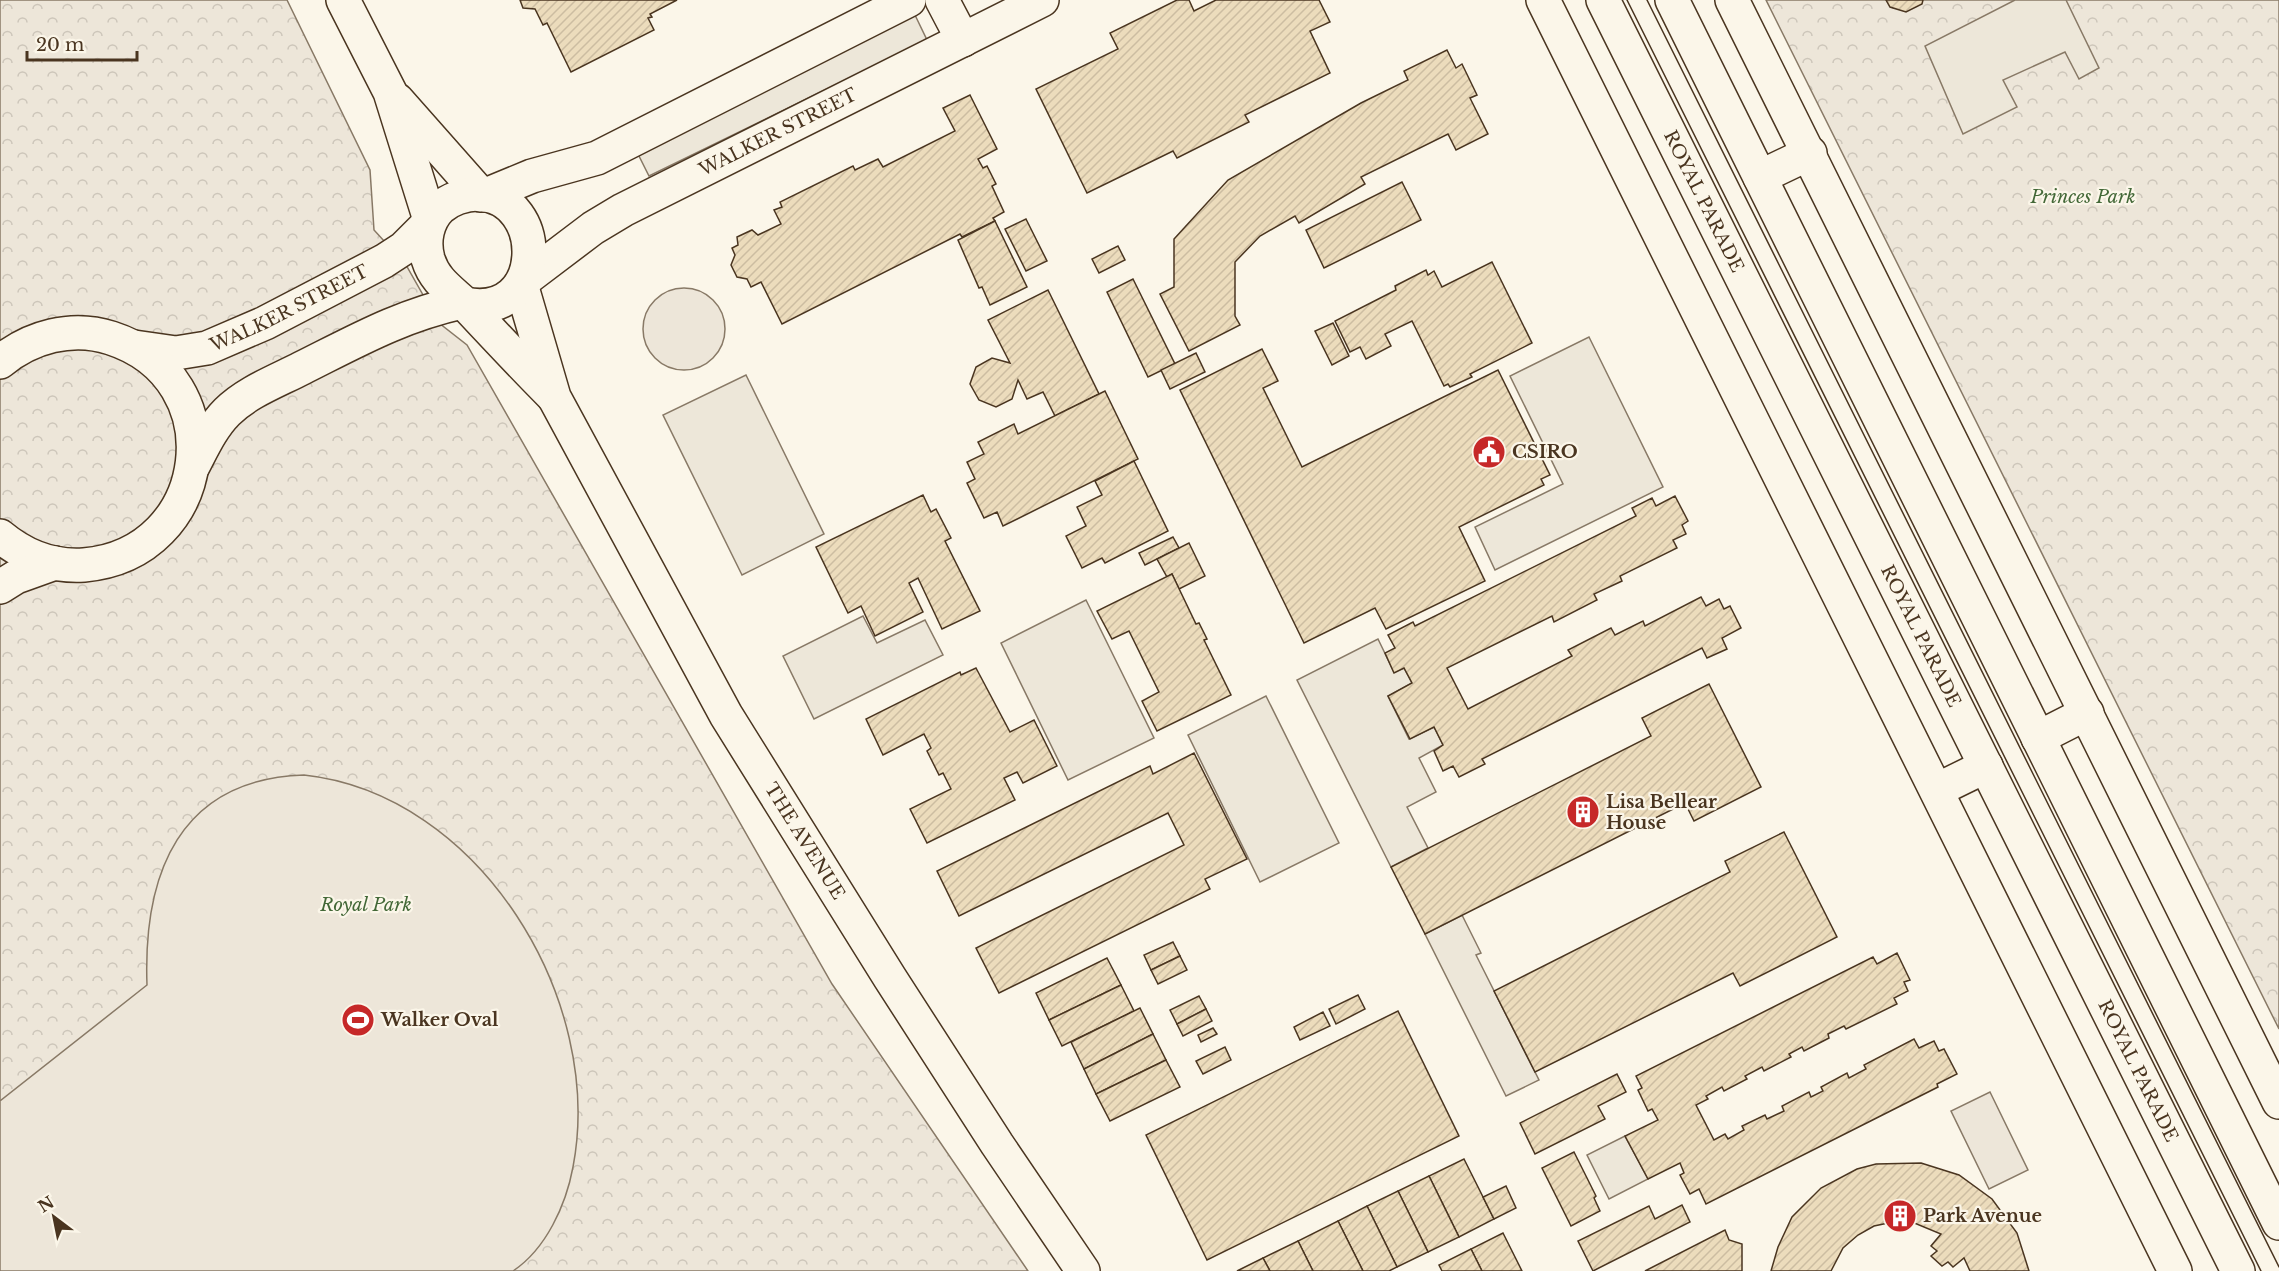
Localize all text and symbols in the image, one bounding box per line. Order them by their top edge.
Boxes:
scale bar [27,24,136,62]
text: 20 m [36,34,84,56]
street label: WALKER STREET [694,83,861,182]
street label: ROYAL PARADE [1659,127,1748,276]
park label: Princes Park [2030,186,2136,208]
street label: WALKER STREET [206,260,372,357]
public building icon: CSIRO [1471,434,1507,470]
place label: CSIRO [1512,441,1578,463]
street label: ROYAL PARADE [1876,561,1965,711]
street label: THE AVENUE [760,779,849,904]
place label: Lisa Bellear House [1606,791,1717,834]
building icon: Lisa Bellear House [1565,794,1601,830]
park label: Royal Park [319,894,412,916]
street label: ROYAL PARADE [2093,996,2183,1145]
sports icon: Walker Oval [340,1002,376,1038]
place label: Walker Oval [380,1009,499,1031]
north arrow [24,1187,84,1247]
text: N [34,1192,58,1217]
building icon: Park Avenue [1882,1198,1918,1234]
place label: Park Avenue [1923,1205,2042,1227]

